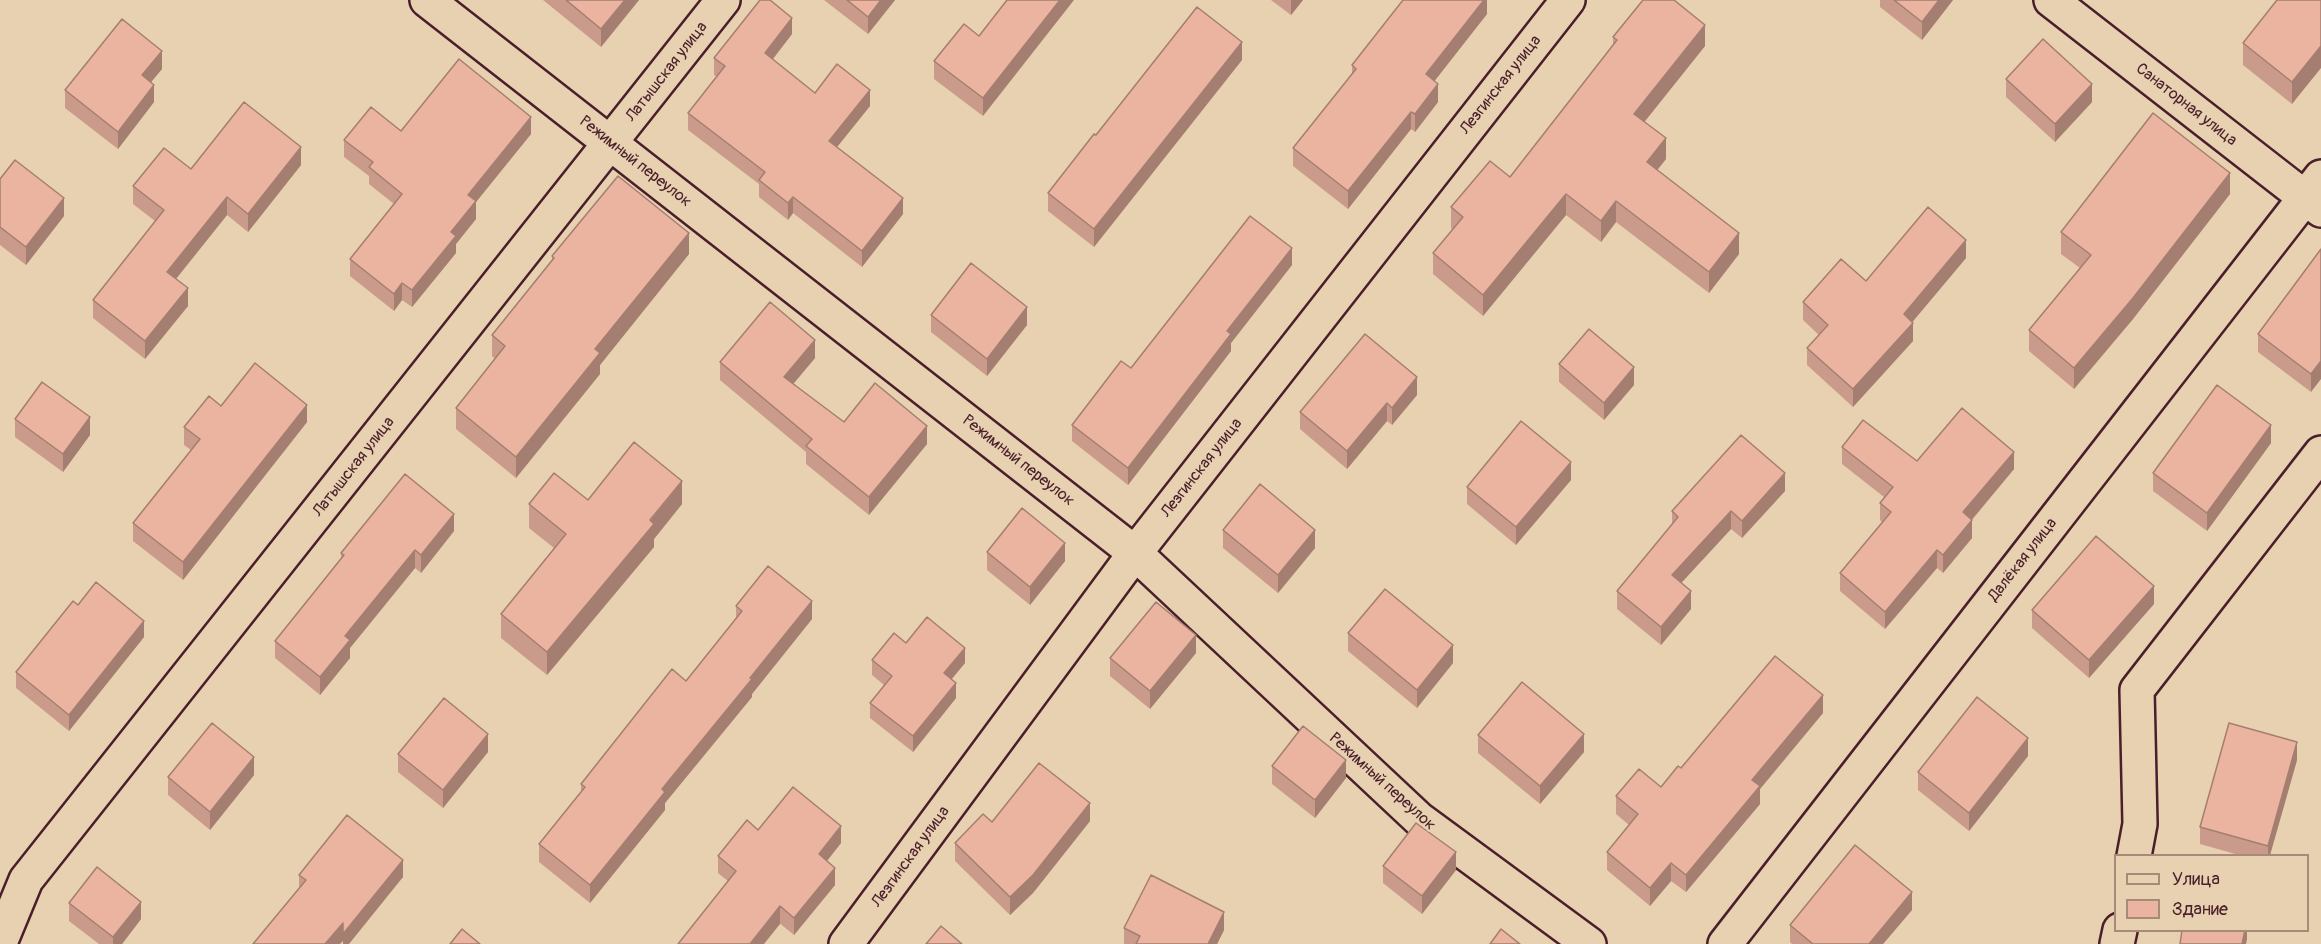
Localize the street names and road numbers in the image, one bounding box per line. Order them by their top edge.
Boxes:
street label: Латышская улица [622,18,712,126]
street label: Лезгинская улица [1456,32,1546,138]
street label: Санаторная улица [2132,60,2240,150]
street label: Режимный переулок [575,112,695,212]
street label: Режимный переулок [958,411,1078,511]
street label: Латышская улица [309,413,399,521]
street label: Лезгинская улица [1157,415,1247,521]
street label: Далёкая улица [1984,514,2062,606]
street label: Режимный переулок [1325,729,1439,835]
street label: Лезгинская улица [868,803,954,911]

